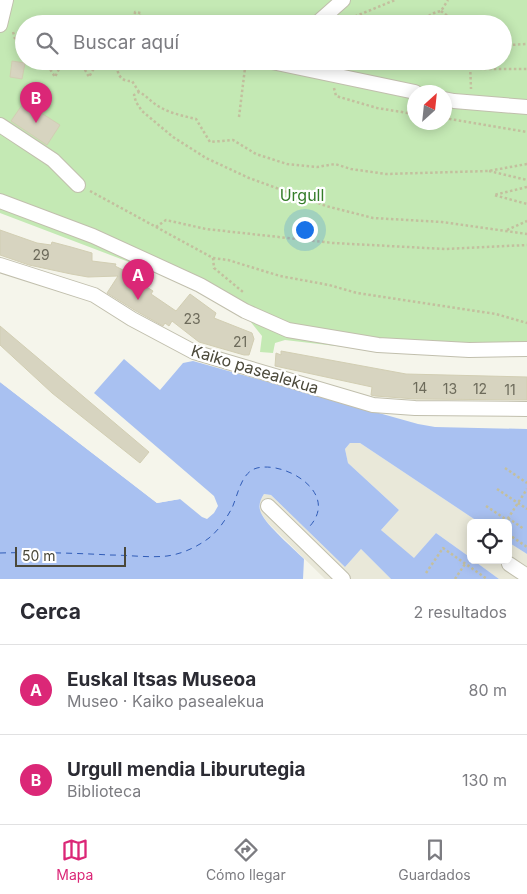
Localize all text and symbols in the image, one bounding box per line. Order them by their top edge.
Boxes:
search box [15,15,512,70]
icon: search [33,29,61,57]
text: Buscar aquí [73,31,179,54]
pin: B [20,82,52,123]
north arrow [407,85,452,130]
park label: Urgull [280,185,324,205]
your location [292,217,318,243]
house number: 29 [32,246,50,263]
pin: A [122,259,154,300]
house number: 23 [183,310,201,327]
house number: 21 [233,333,247,350]
street label: Kaiko pasealekua [189,340,321,398]
house number: 14 [413,379,427,396]
house number: 13 [443,380,457,397]
house number: 12 [473,380,487,397]
house number: 11 [504,381,516,398]
map controls [467,519,512,564]
button: locate [467,519,512,564]
scale bar [15,544,126,567]
text: 50 m [22,547,56,564]
text: Cerca [20,599,81,624]
text: 2 resultados [414,602,507,622]
text: Euskal Itsas Museoa [67,668,256,691]
text: A [30,680,42,700]
text: 80 m [468,680,507,700]
text: Museo · Kaiko pasealekua [67,691,264,711]
text: Urgull mendia Liburutegia [67,758,306,781]
text: B [31,770,41,790]
text: 130 m [462,770,507,790]
text: Biblioteca [67,781,141,801]
tab: Mapa [56,836,93,883]
tab: Cómo llegar [206,836,286,883]
tab: Guardados [398,836,471,883]

